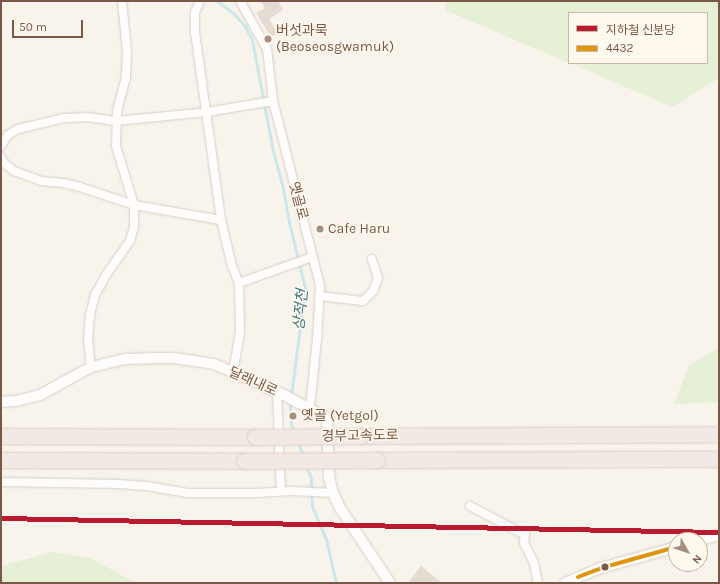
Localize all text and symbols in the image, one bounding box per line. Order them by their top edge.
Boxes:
scale bar [14,12,85,38]
legend [568,12,708,64]
text: 50 m [19,20,47,34]
place label: 버섯과묵 (Beoseosgwamuk) [276,23,394,56]
text: 지하철 신분당 [606,23,675,37]
marker: 버섯과묵 (Beoseosgwamuk) [263,34,273,44]
text: 4432 [606,41,633,55]
street label: 옛골로 [285,180,311,222]
place label: Cafe Haru [328,221,390,237]
marker: Cafe Haru [315,224,325,234]
water label: 상적천 [290,288,312,332]
street label: 달래내로 [226,364,280,400]
place label: 옛골 (Yetgol) [301,408,379,424]
marker: 옛골 (Yetgol) [288,411,298,421]
street label: 경부고속도로 [321,427,399,445]
north arrow [668,532,708,572]
text: N [689,552,704,566]
unlabelled marker [600,562,610,572]

